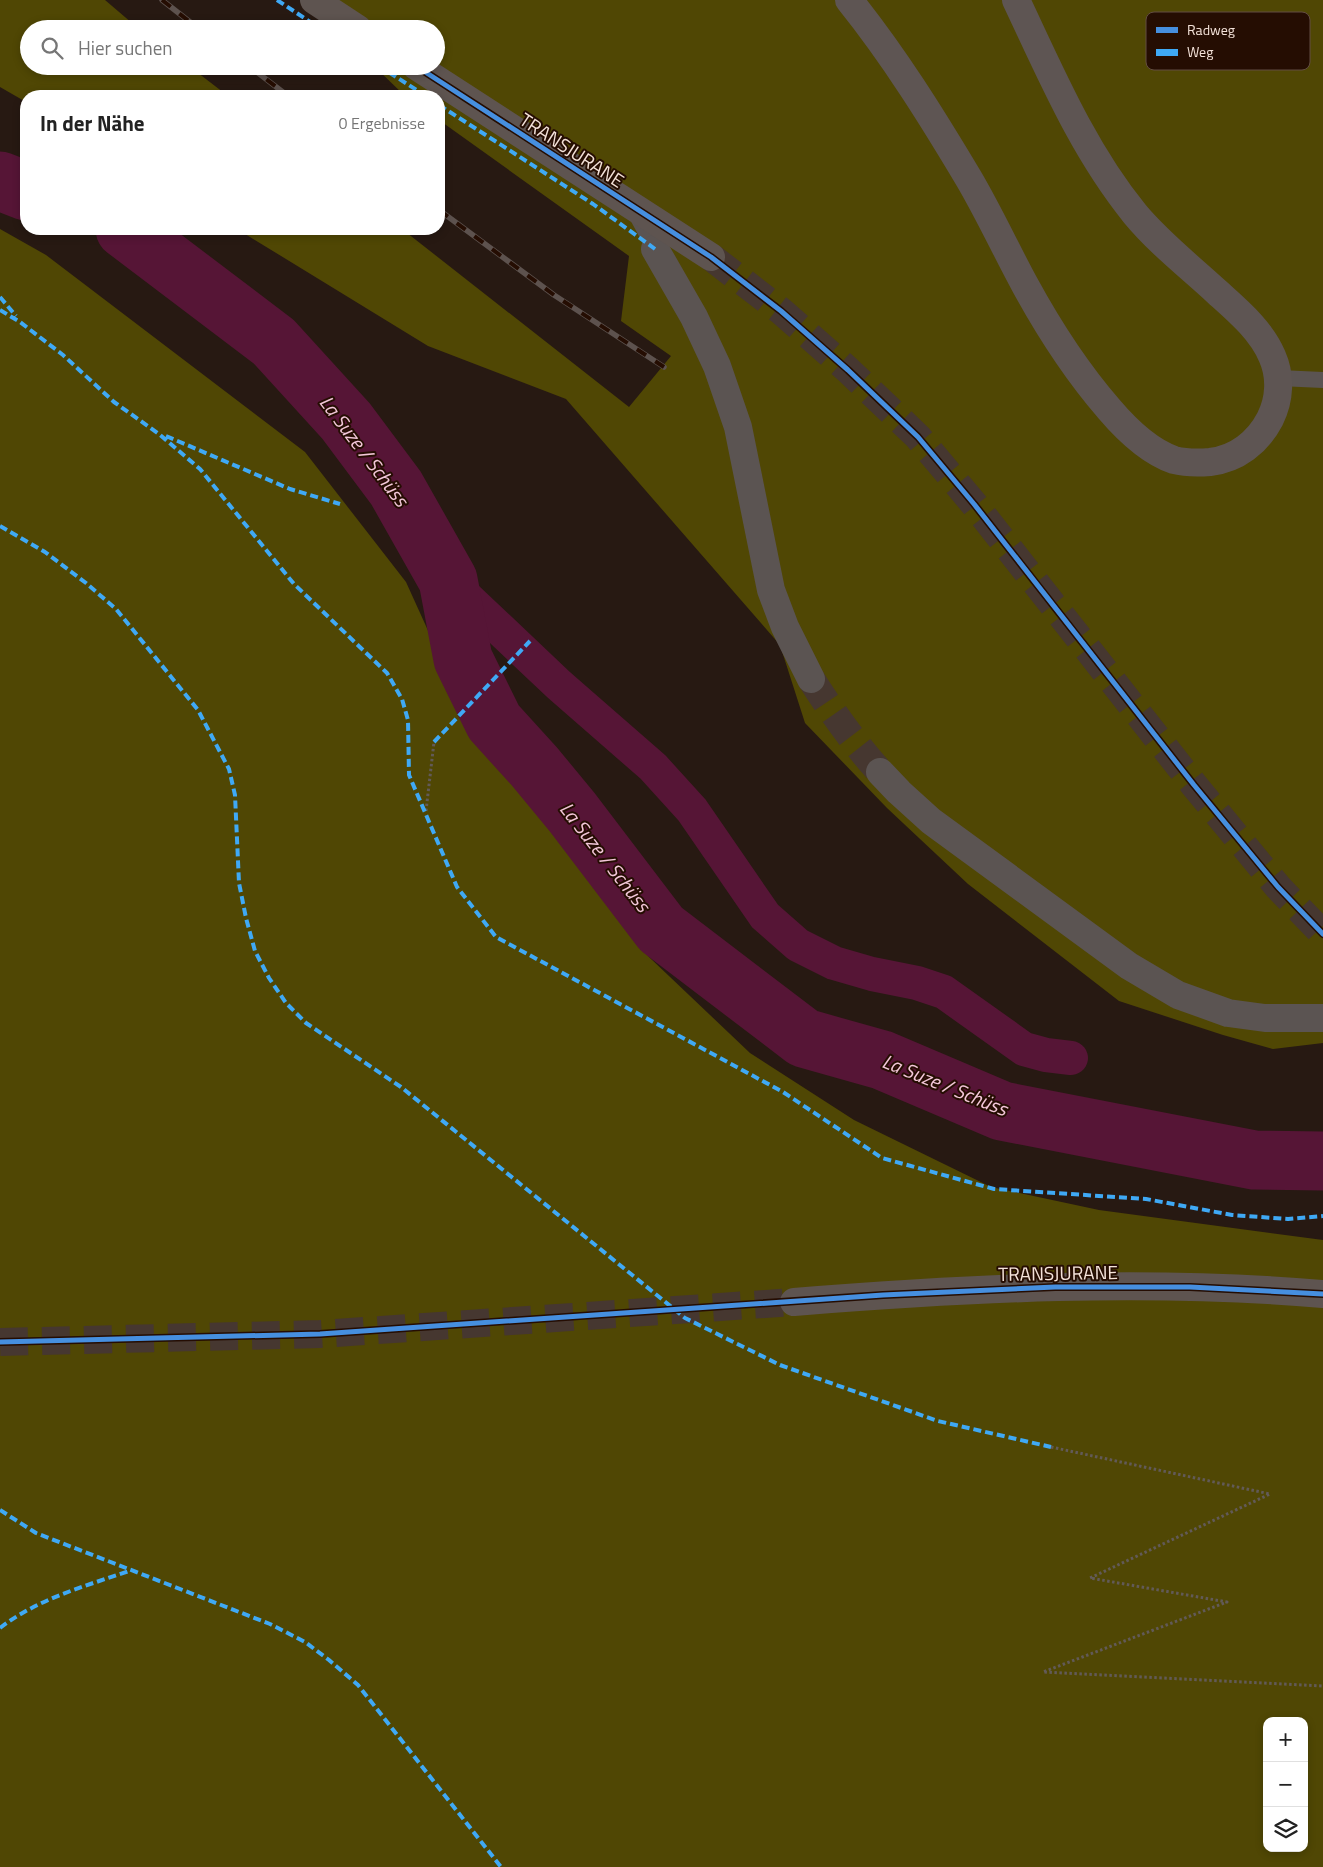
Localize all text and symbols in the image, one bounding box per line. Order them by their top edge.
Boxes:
legend [1146,12,1310,70]
text: Radweg [1187,19,1235,40]
search box [20,20,445,75]
text: Hier suchen [78,33,173,62]
icon: search [38,34,66,62]
text: Weg [1187,41,1213,62]
street label: TRANSJURANE [514,105,630,194]
text: In der Nähe [40,107,145,139]
text: 0 Ergebnisse [338,111,425,135]
water label: La Suze / Schüss [312,388,418,514]
water label: La Suze / Schüss [552,795,659,920]
water label: La Suze / Schüss [878,1045,1014,1124]
street label: TRANSJURANE [998,1257,1118,1288]
map controls [1263,1717,1308,1852]
button: + [1263,1717,1308,1762]
button: − [1263,1762,1308,1807]
button: layers [1263,1807,1308,1852]

